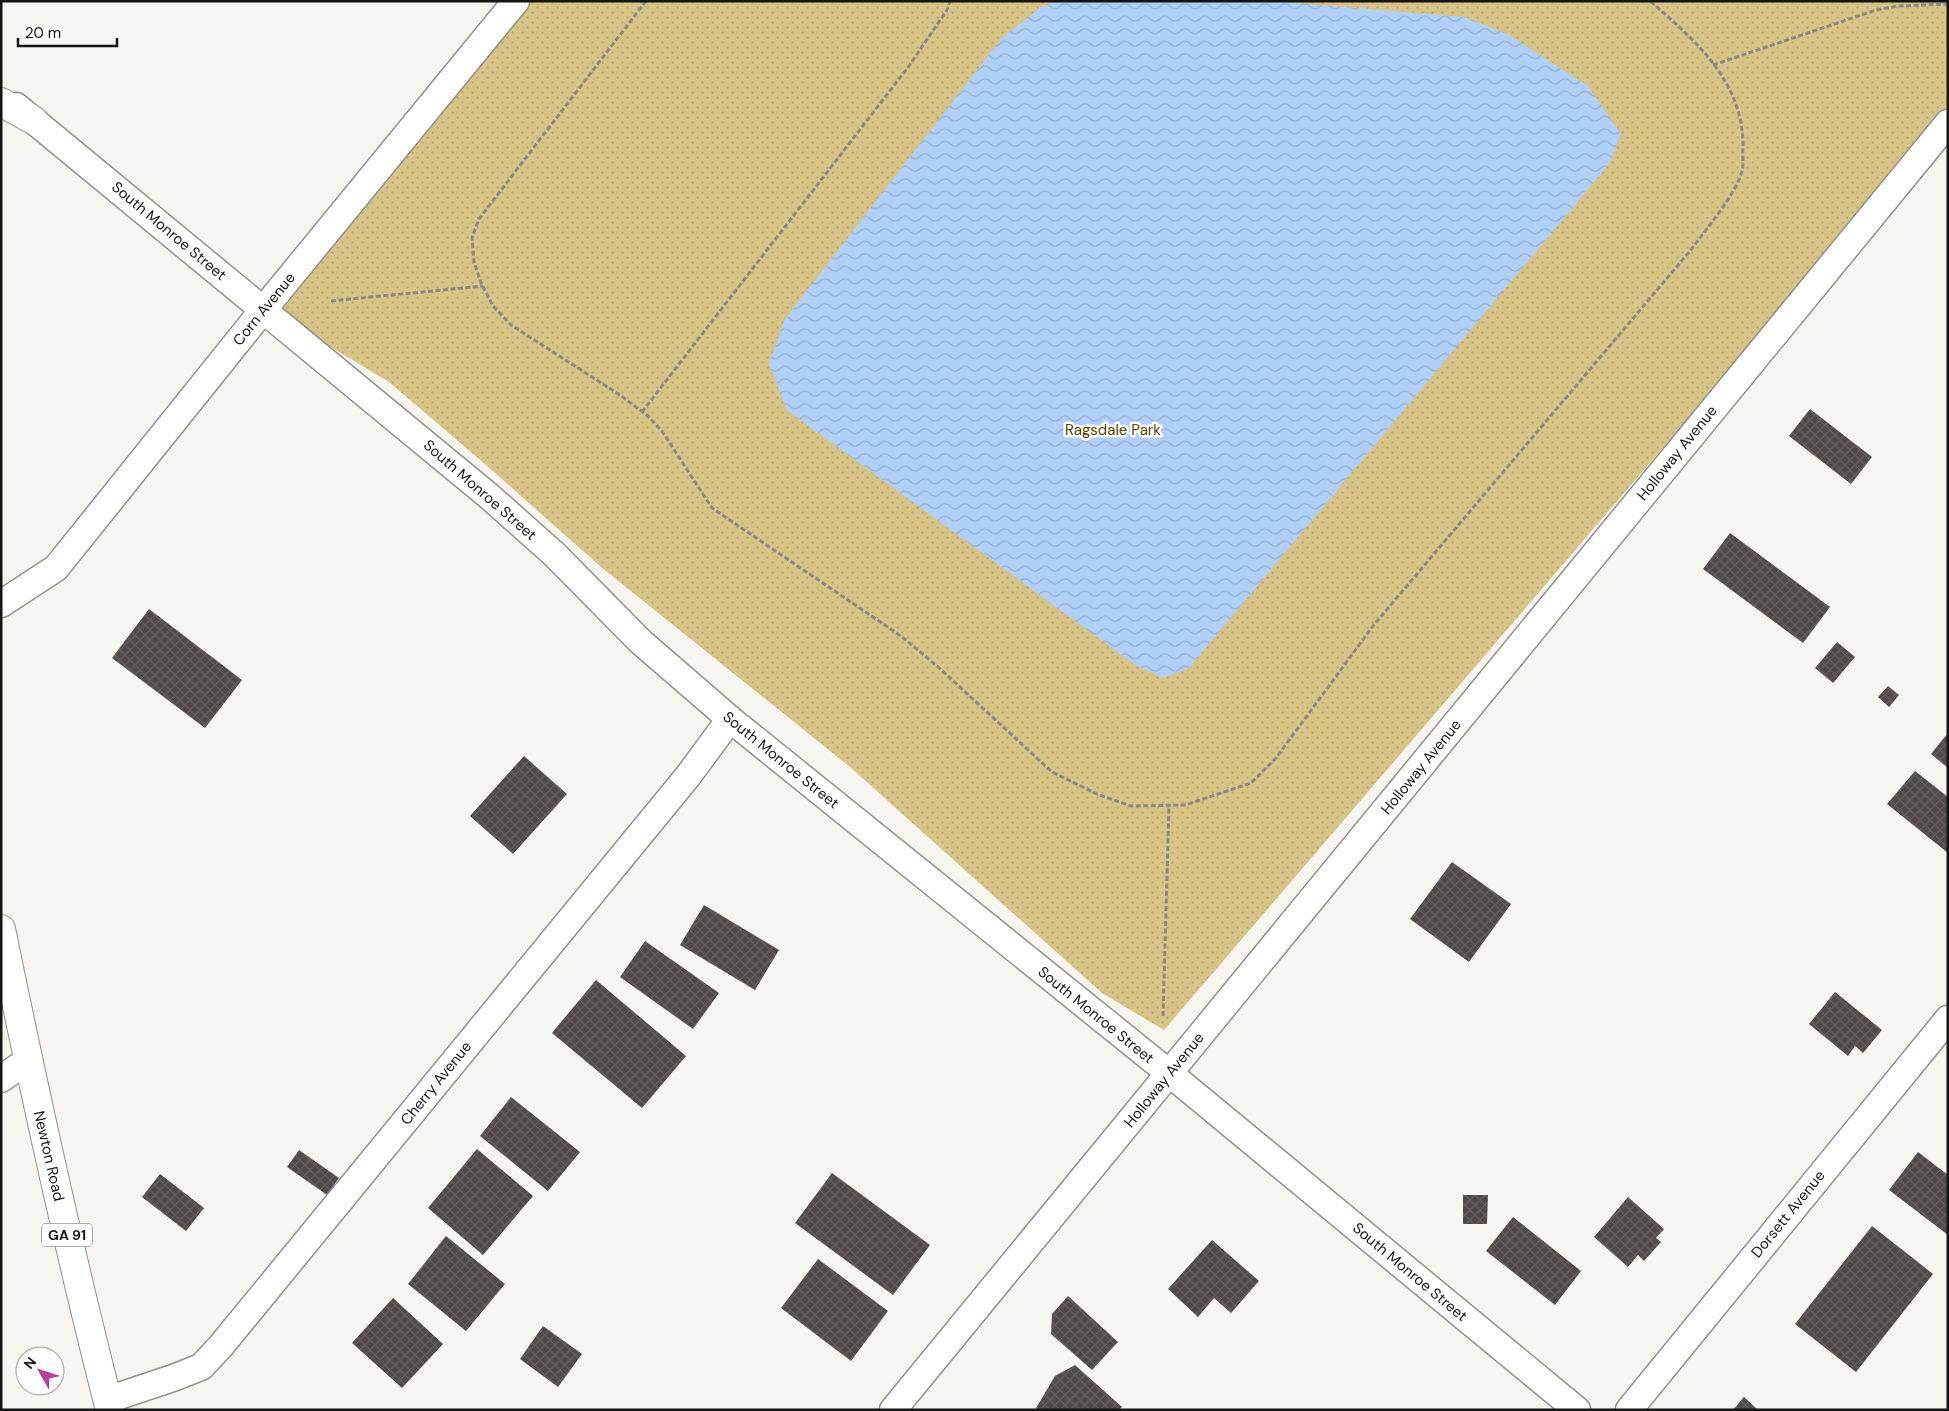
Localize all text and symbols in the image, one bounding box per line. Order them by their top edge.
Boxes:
scale bar [18,15,116,47]
text: 20 m [25,23,61,43]
street label: South Monroe Street [107,177,231,285]
street label: Corn Avenue [228,268,300,350]
street label: Holloway Avenue [1632,401,1722,505]
park label: Ragsdale Park [1065,420,1161,440]
street label: South Monroe Street [419,435,541,545]
street label: South Monroe Street [719,707,843,813]
street label: Holloway Avenue [1376,715,1466,819]
street label: South Monroe Street [1034,962,1158,1068]
street label: Holloway Avenue [1119,1028,1209,1132]
street label: Cherry Avenue [396,1037,476,1129]
street label: Newton Road [29,1109,69,1203]
street label: Dorsett Avenue [1746,1166,1830,1262]
street label: South Monroe Street [1348,1218,1472,1326]
road number: GA 91 [42,1224,92,1246]
north arrow [15,1346,65,1396]
text: N [20,1353,40,1372]

